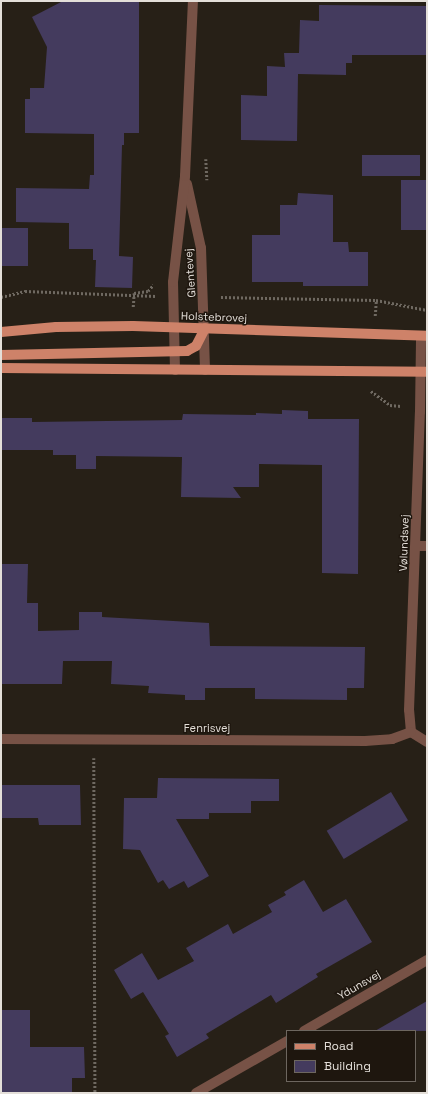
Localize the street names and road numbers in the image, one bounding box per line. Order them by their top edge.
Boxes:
street label: Glentevej [182,248,198,298]
street label: Holstebrovej [181,309,247,325]
street label: Vølundsvej [396,514,412,572]
street label: Fenrisvej [184,721,230,735]
street label: Ydunsvej [335,968,383,1002]

